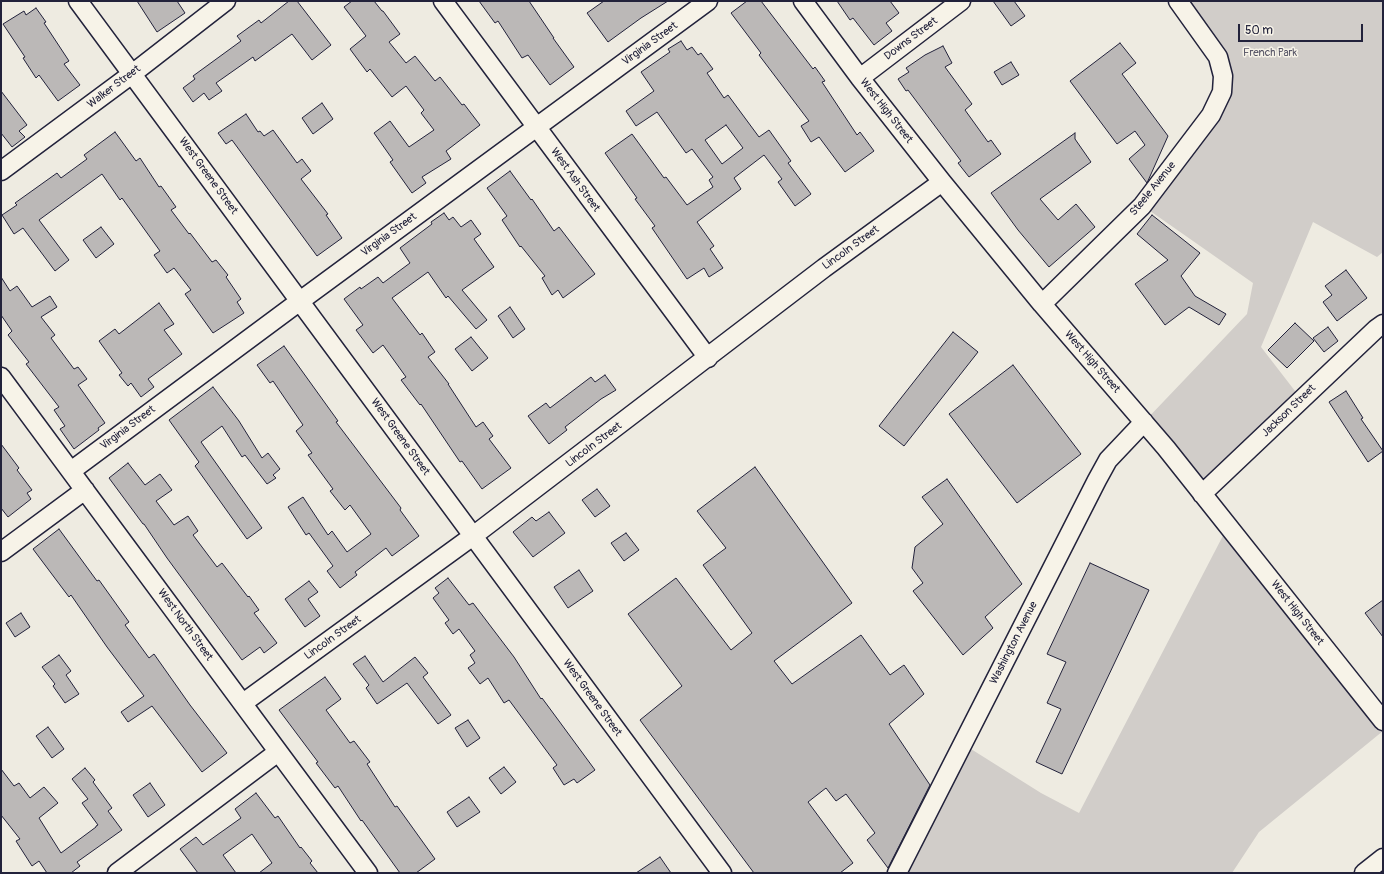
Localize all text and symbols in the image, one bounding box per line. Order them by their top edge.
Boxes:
street label: Downs Street [882,15,940,63]
scale bar [1240,16,1365,42]
street label: Virginia Street [620,19,680,69]
text: 50 m [1245,23,1273,38]
park label: French Park [1243,46,1297,60]
street label: Walker Street [85,63,143,111]
street label: West High Street [857,76,915,146]
street label: West Greene Street [176,135,240,217]
street label: West Ash Street [547,145,603,215]
street label: Steele Avenue [1127,159,1179,219]
street label: Virginia Street [359,210,419,260]
street label: Lincoln Street [820,223,882,273]
street label: West High Street [1061,328,1123,396]
street label: Jackson Street [1259,382,1319,440]
street label: West Greene Street [368,396,432,478]
street label: Virginia Street [98,403,158,453]
street label: Lincoln Street [563,420,625,470]
street label: West High Street [1268,578,1326,648]
street label: West North Street [154,586,216,664]
street label: Washington Avenue [987,599,1041,687]
street label: Lincoln Street [302,613,364,663]
street label: West Greene Street [560,657,624,739]

